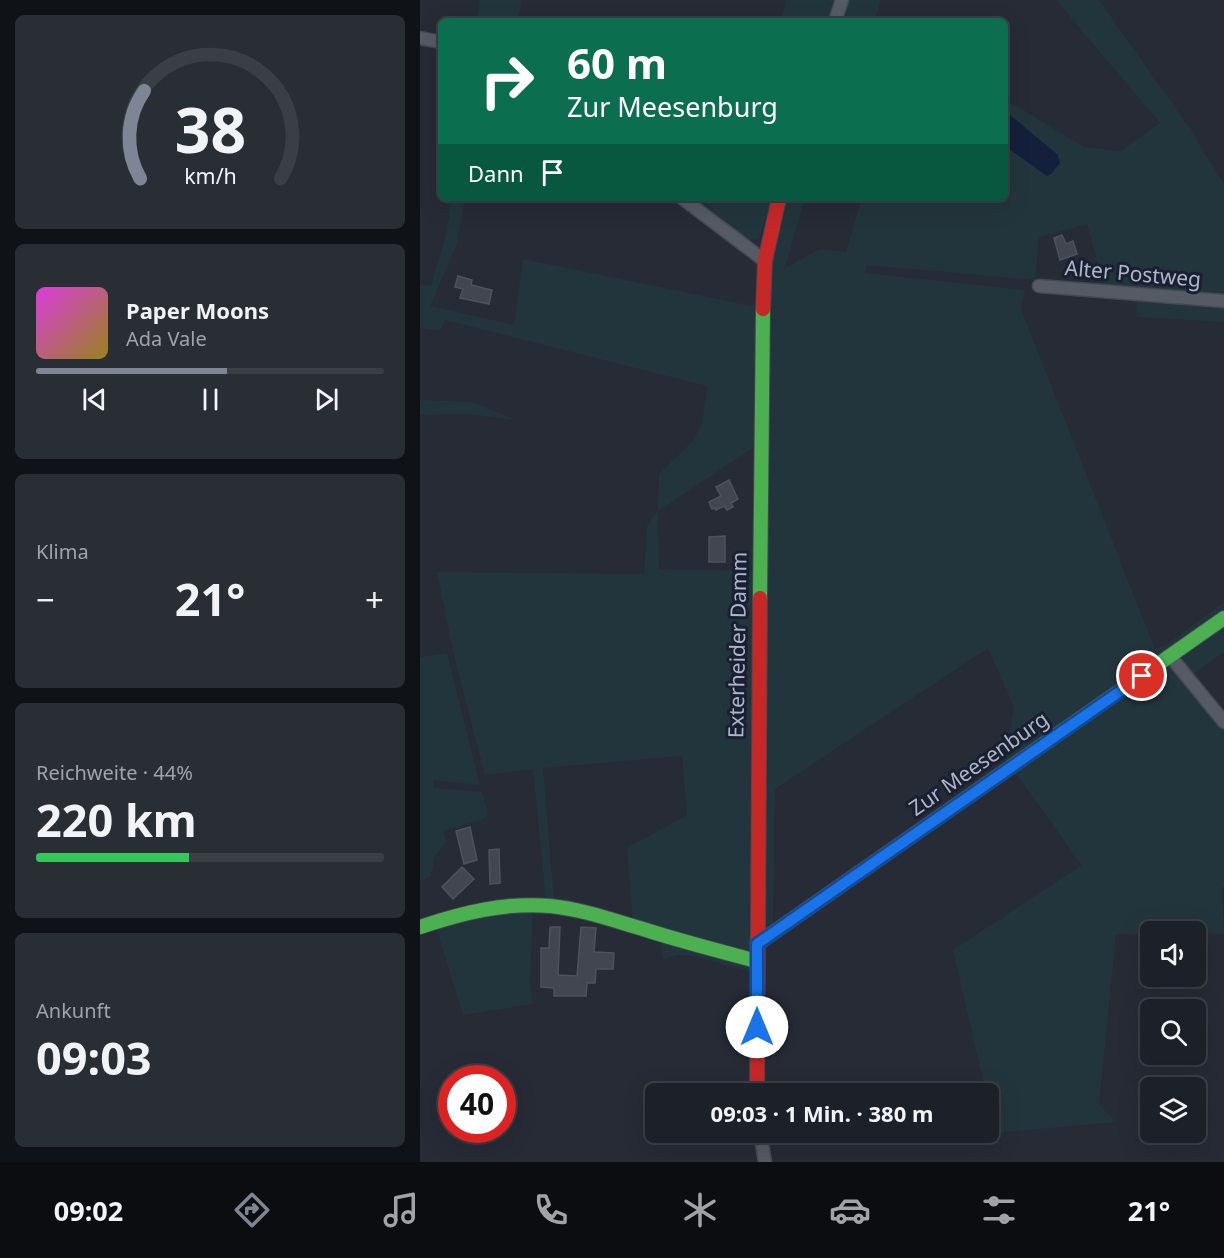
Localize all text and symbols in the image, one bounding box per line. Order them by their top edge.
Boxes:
text: 60 m [567,34,667,91]
icon: right [468,42,546,120]
text: 38 [174,86,246,171]
text: Zur Meesenburg [567,88,778,125]
icon: arrive [536,156,569,189]
text: Dann [468,158,524,188]
text: km/h [184,162,236,191]
street label: Alter Postweg [1064,253,1202,293]
text: Paper Moons [126,295,269,325]
text: Ada Vale [126,325,207,352]
icon: previous [78,383,111,416]
icon: pause [194,383,227,416]
icon: next [310,383,343,416]
text: Klima [36,538,89,565]
street label: Exterheider Damm [721,552,753,738]
text: 21° [175,568,245,629]
text: − [36,577,55,622]
text: + [365,577,384,622]
pin [1116,650,1167,701]
icon: arrive [1125,659,1158,692]
street label: Zur Meesenburg [903,705,1054,822]
text: Reichweite · 44% [36,759,193,786]
text: 220 km [36,789,197,850]
map controls [1140,921,1206,1143]
button: sound [1140,921,1206,987]
position arrow [725,995,789,1059]
text: Ankunft [36,997,111,1024]
button: search [1140,999,1206,1065]
text: 09:03 [36,1027,152,1088]
speed limit sign: 40 [438,1065,516,1143]
button: layers [1140,1077,1206,1143]
text: 09:03 · 1 Min. · 380 m [711,1098,933,1128]
icon: directions [231,1189,273,1231]
icon: music [380,1189,422,1231]
icon: phone [530,1189,572,1231]
icon: climate [679,1189,721,1231]
icon: car [829,1189,871,1231]
icon: filters [978,1189,1020,1231]
text: 09:02 [54,1192,123,1229]
text: 21° [1128,1192,1170,1229]

